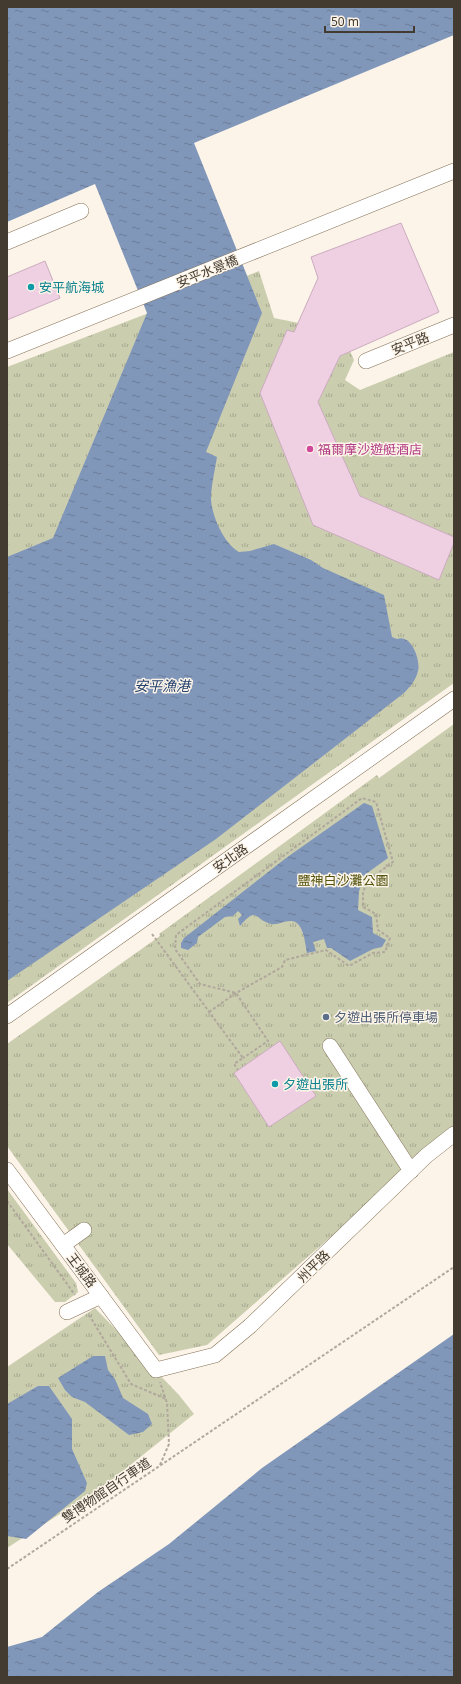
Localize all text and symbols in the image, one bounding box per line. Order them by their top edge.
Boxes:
scale bar [325,8,414,34]
text: 50 m [331,13,359,30]
street label: 安平水景橋 [173,250,241,292]
place label: 安平航海城 [39,278,104,296]
marker: 安平航海城 [26,282,36,292]
street label: 安平路 [389,327,431,359]
place label: 福爾摩沙遊艇酒店 [318,440,422,458]
marker: 福爾摩沙遊艇酒店 [305,444,315,454]
water label: 安平漁港 [134,676,192,695]
street label: 安北路 [209,839,251,877]
park label: 鹽神白沙灘公園 [297,871,389,889]
place label: 夕遊出張所停車場 [334,1008,438,1026]
marker: 夕遊出張所停車場 [321,1012,331,1022]
place label: 夕遊出張所 [283,1075,348,1093]
marker: 夕遊出張所 [270,1079,280,1089]
street label: 州平路 [293,1246,333,1286]
street label: 王城路 [63,1249,101,1291]
street label: 雙博物館自行車道 [58,1453,154,1527]

